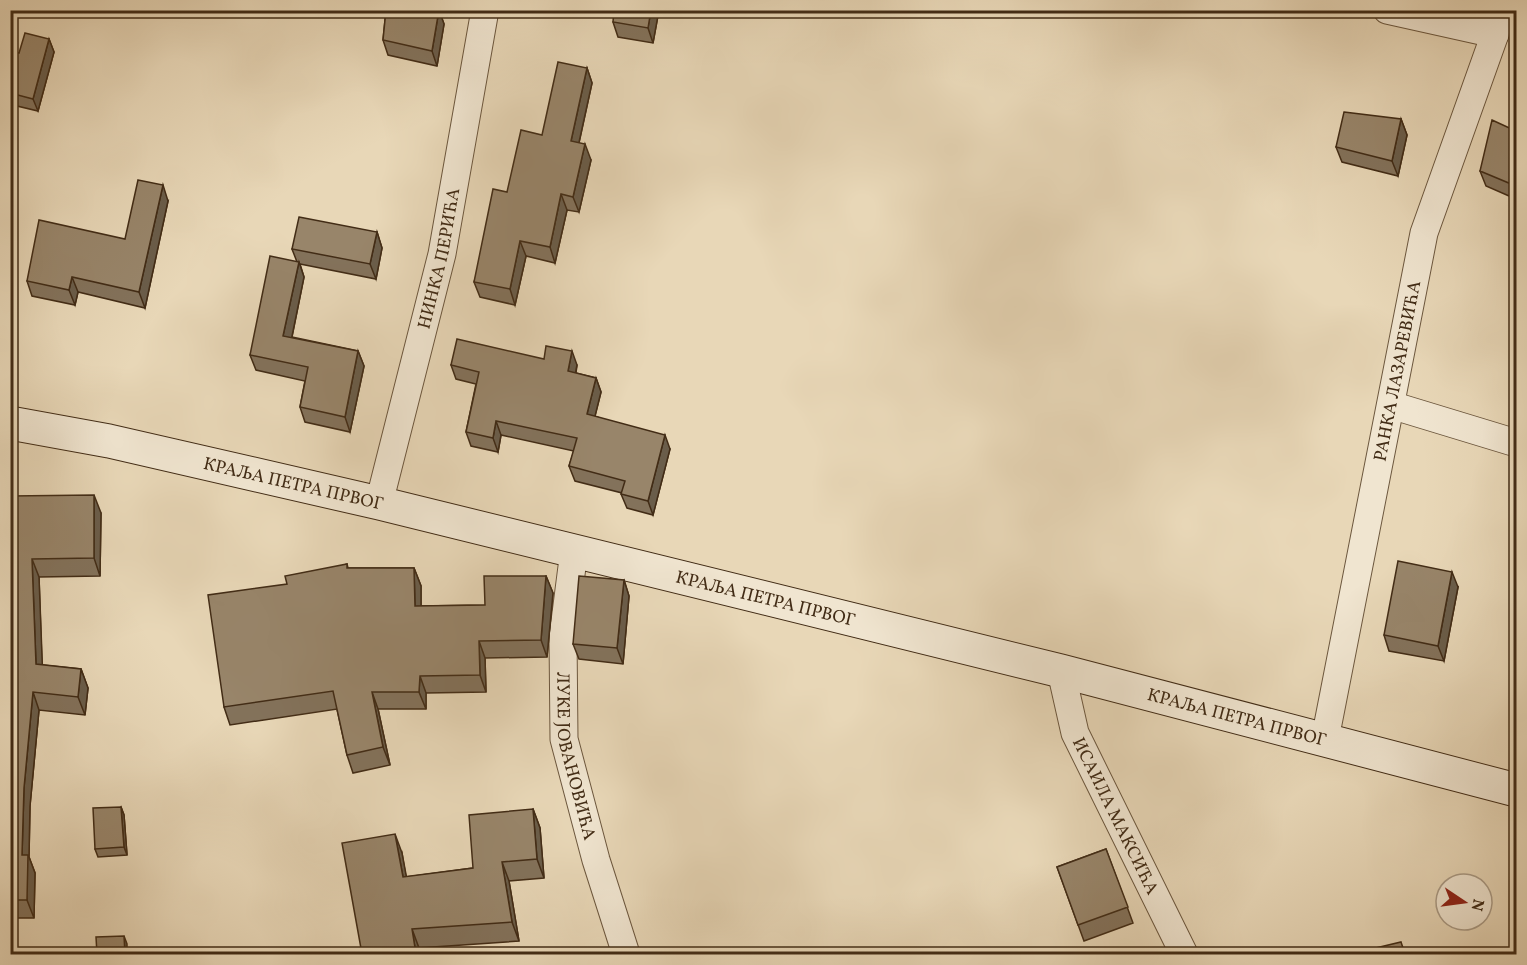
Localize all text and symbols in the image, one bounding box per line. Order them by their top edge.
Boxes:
street label: НИНКА ПЕРИЋА [412,186,467,332]
street label: РАНКА ЛАЗАРЕВИЋА [1369,278,1428,464]
street label: КРАЉА ПЕТРА ПРВОГ [201,452,386,518]
street label: КРАЉА ПЕТРА ПРВОГ [673,566,858,634]
street label: ЛУКЕ ЈОВАНОВИЋА [549,672,601,843]
street label: КРАЉА ПЕТРА ПРВОГ [1144,683,1329,754]
street label: ИСАИЛА МАКСИЋА [1065,734,1164,900]
north arrow [1434,872,1494,932]
text: N [1465,897,1489,913]

